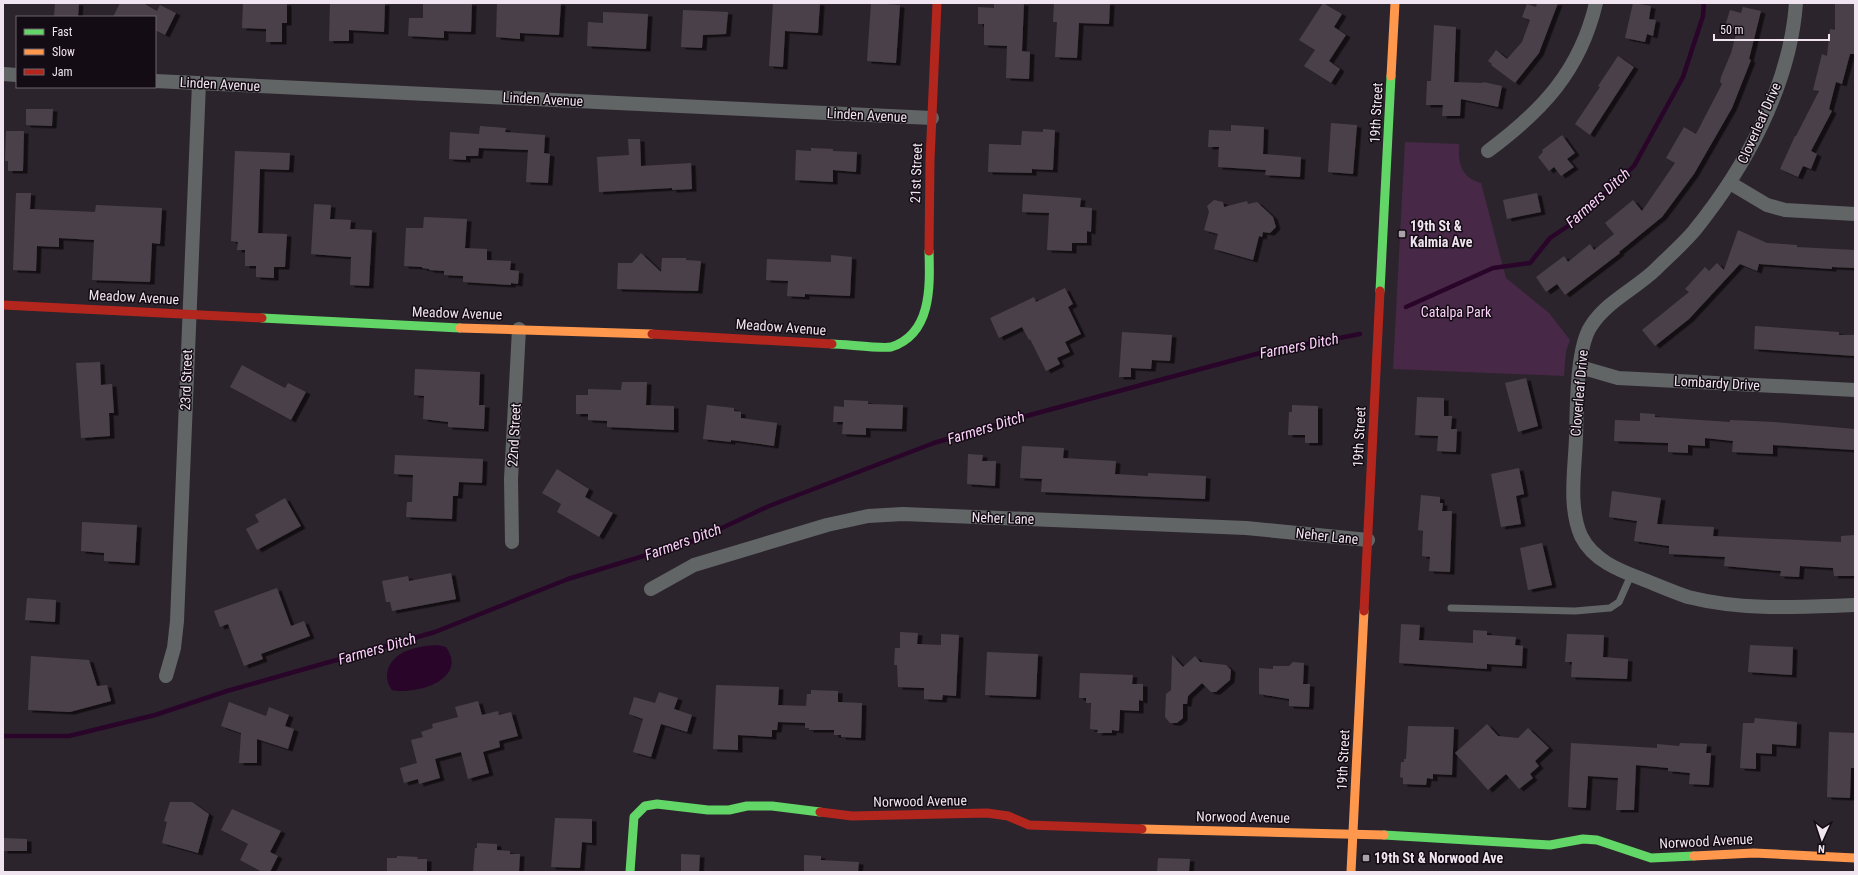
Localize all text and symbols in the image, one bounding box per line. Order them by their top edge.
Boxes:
legend [16,16,156,88]
scale bar [1714,16,1829,42]
text: 50 m [1720,23,1744,37]
text: Fast [52,25,73,39]
text: Slow [52,45,75,59]
text: Jam [52,65,73,79]
street label: Linden Avenue [179,74,261,94]
street label: Cloverleaf Drive [1734,80,1784,166]
street label: 19th Street [1366,82,1386,144]
street label: Linden Avenue [502,89,584,109]
street label: Linden Avenue [826,105,908,125]
street label: 21st Street [907,143,925,203]
water label: Farmers Ditch [1562,165,1634,231]
place label: 19th St & Kalmia Ave [1410,218,1473,250]
marker: 19th St & Kalmia Ave [1397,229,1407,239]
street label: Meadow Avenue [88,287,180,307]
street label: Meadow Avenue [412,303,503,323]
park label: Catalpa Park [1421,304,1492,320]
street label: Meadow Avenue [735,316,827,338]
water label: Farmers Ditch [1258,330,1340,362]
street label: 23rd Street [177,349,195,411]
street label: Cloverleaf Drive [1567,349,1591,437]
street label: Lombardy Drive [1674,373,1761,393]
street label: 22nd Street [504,403,524,467]
street label: 19th Street [1349,406,1369,468]
water label: Farmers Ditch [945,408,1027,448]
street label: Neher Lane [971,509,1035,527]
water label: Farmers Ditch [642,520,724,564]
street label: Neher Lane [1295,525,1359,547]
water label: Farmers Ditch [336,629,418,669]
street label: 19th Street [1333,729,1353,791]
street label: Norwood Avenue [873,792,967,810]
street label: Norwood Avenue [1196,808,1290,826]
north arrow [1802,819,1842,859]
street label: Norwood Avenue [1659,831,1754,851]
text: N [1818,842,1825,855]
place label: 19th St & Norwood Ave [1374,850,1503,866]
marker: 19th St & Norwood Ave [1361,853,1371,863]

